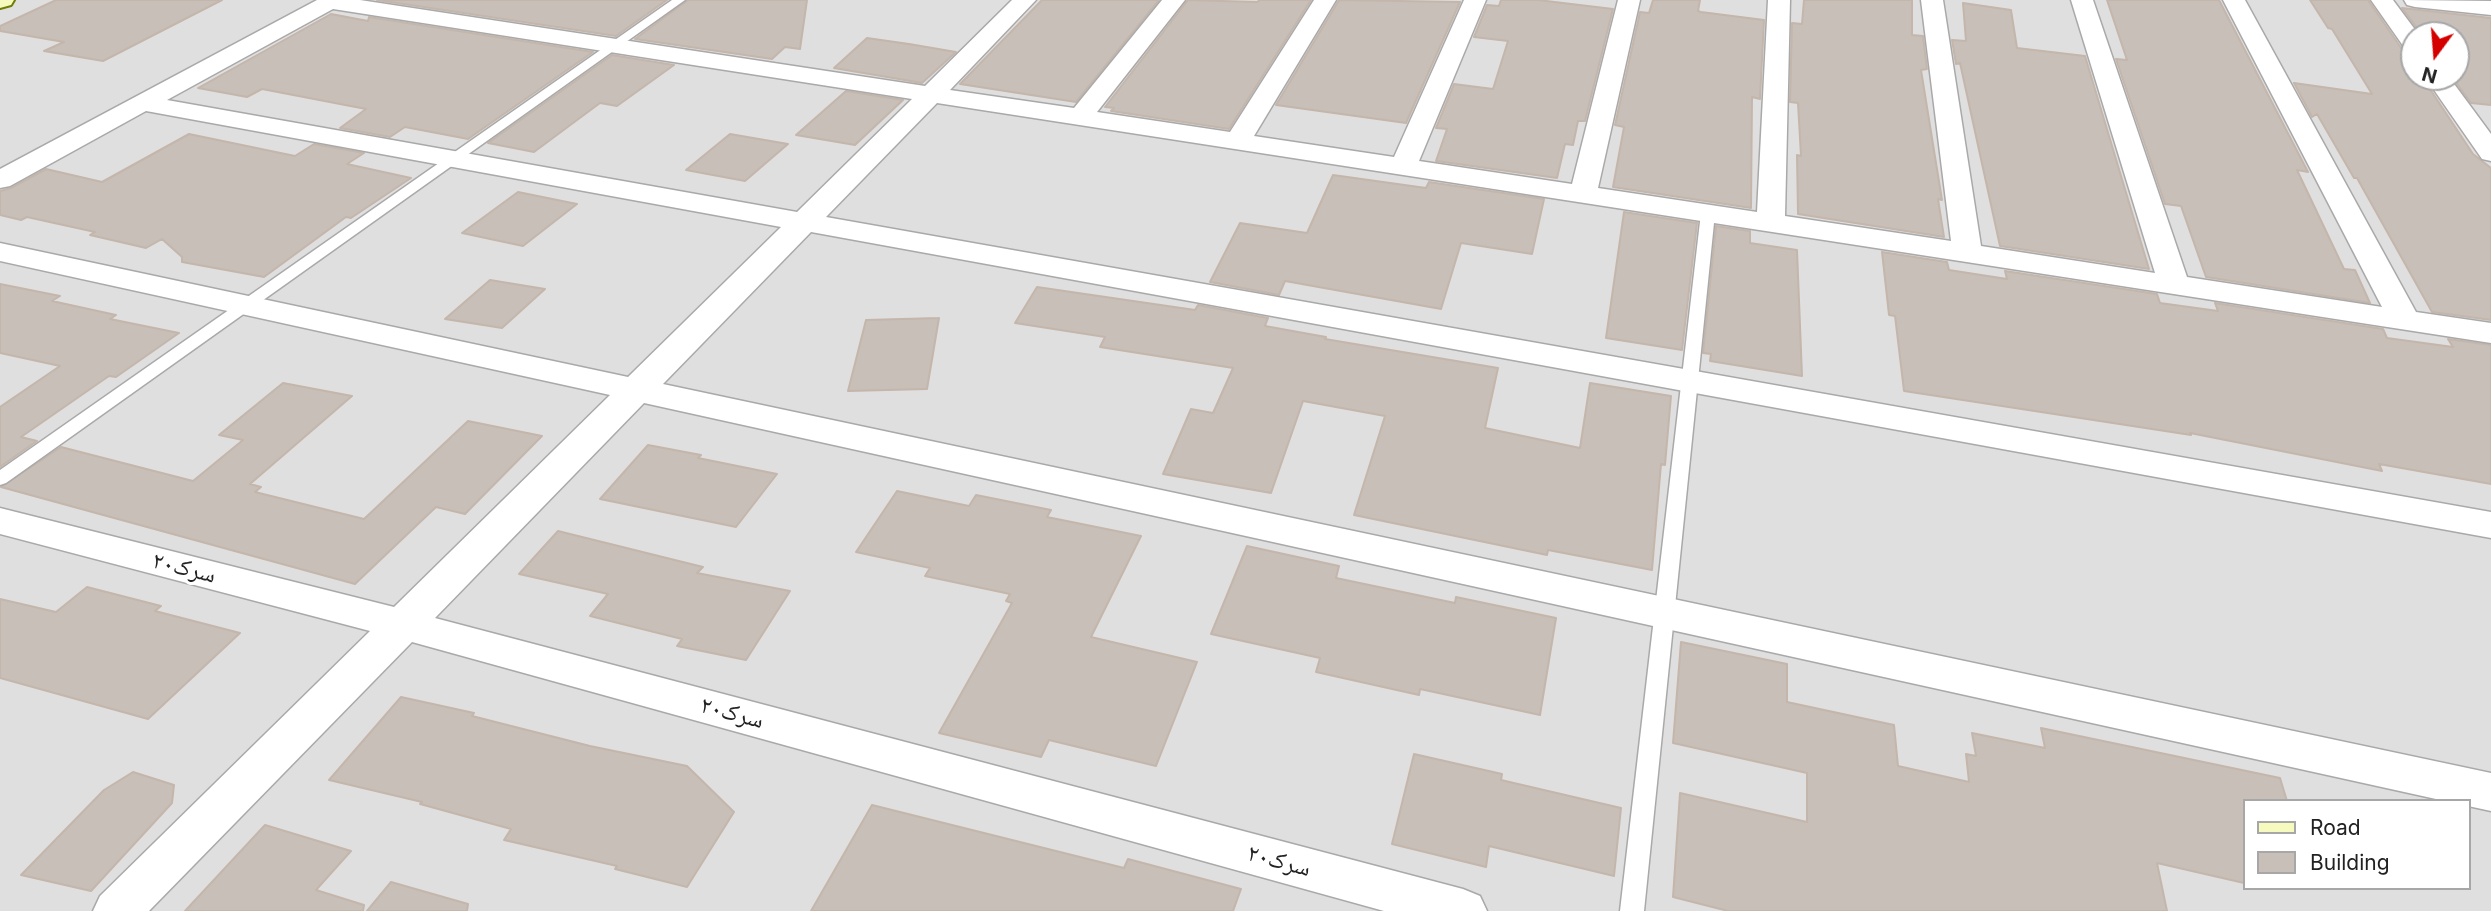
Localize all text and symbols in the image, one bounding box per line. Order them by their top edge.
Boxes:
north arrow [2400,21,2470,91]
text: N [2420,62,2440,88]
street label: سرک۲۰ [149,546,219,590]
street label: سرک۲۰ [697,691,767,735]
legend [2242,799,2470,890]
text: Road [2310,815,2361,840]
street label: سرک۲۰ [1244,839,1314,883]
text: Building [2310,850,2390,875]

